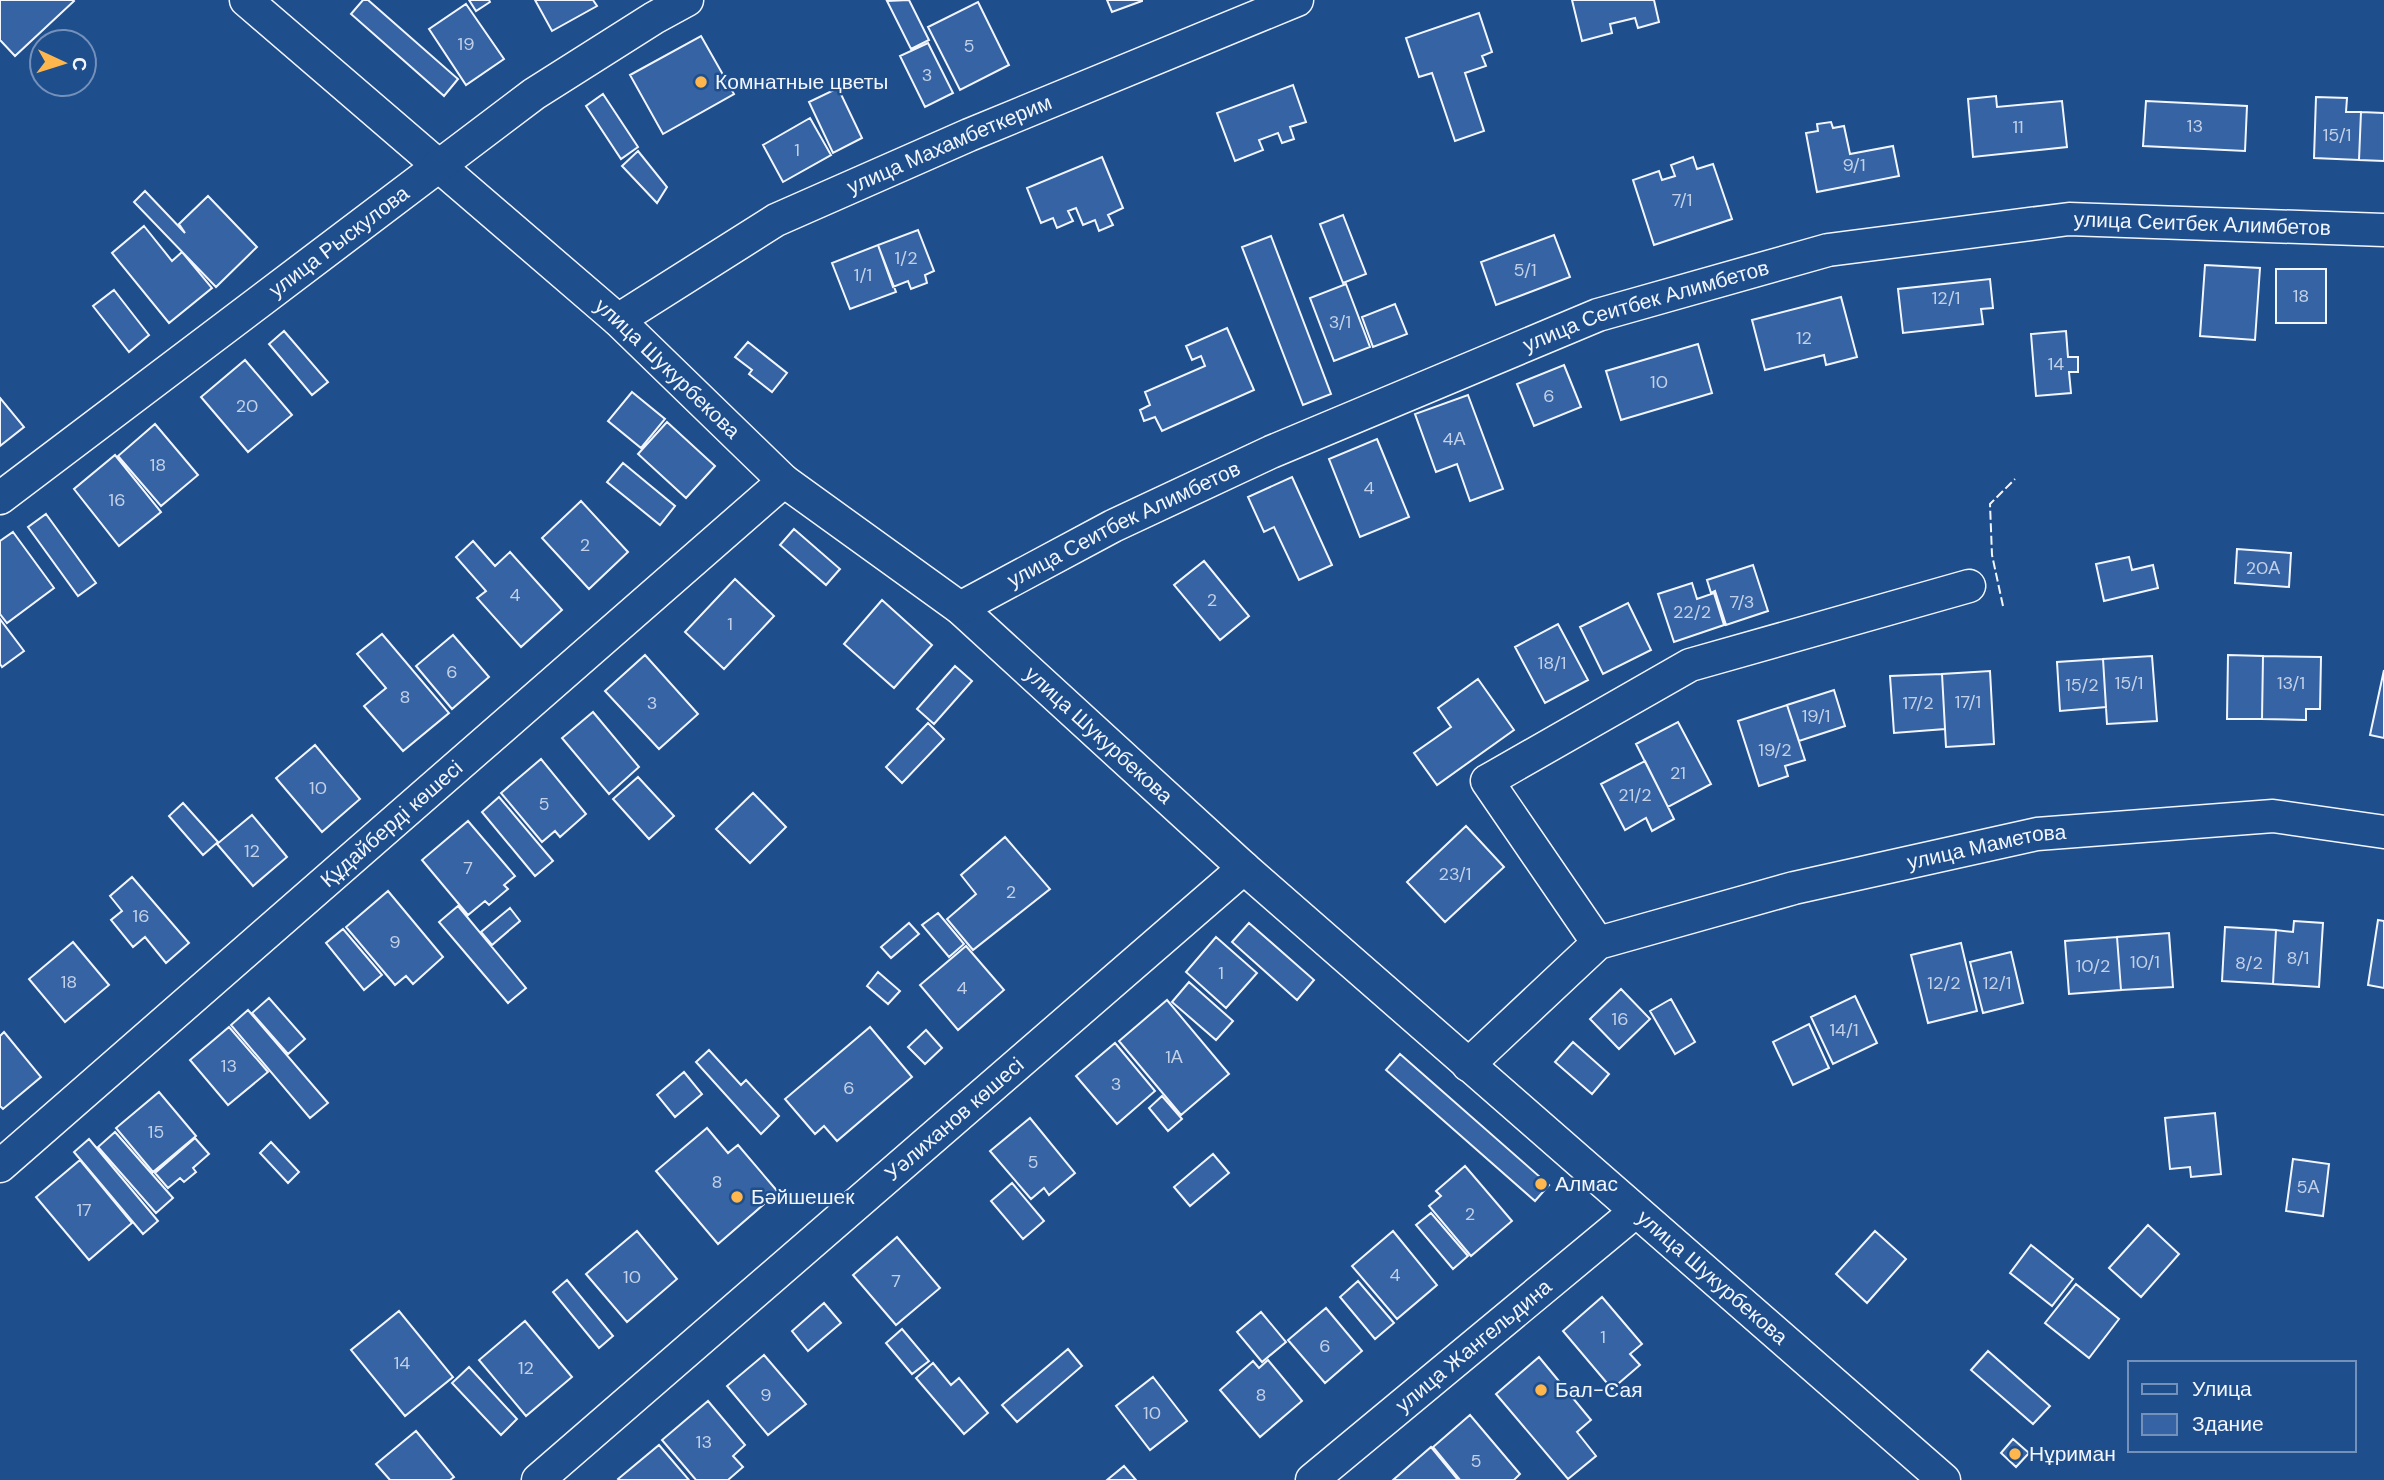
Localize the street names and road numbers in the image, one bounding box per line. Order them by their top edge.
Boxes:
street label: улица Махамбеткерим [843,88,1056,201]
street label: улица Рыскулова [263,179,415,304]
street label: улица Сеитбек Алимбетов [2073,205,2331,242]
street label: улица Сеитбек Алимбетов [1519,253,1772,359]
street label: улица Шукурбекова [589,292,747,445]
street label: улица Сеитбек Алимбетов [1002,454,1245,594]
street label: улица Шукурбекова [1019,660,1179,810]
street label: Құдайберді көшесі [315,754,469,894]
street label: улица Маметова [1904,818,2067,876]
street label: Уәлиханов көшесі [879,1051,1030,1187]
street label: улица Шукурбекова [1631,1204,1794,1351]
street label: улица Жангельдина [1390,1273,1558,1419]

